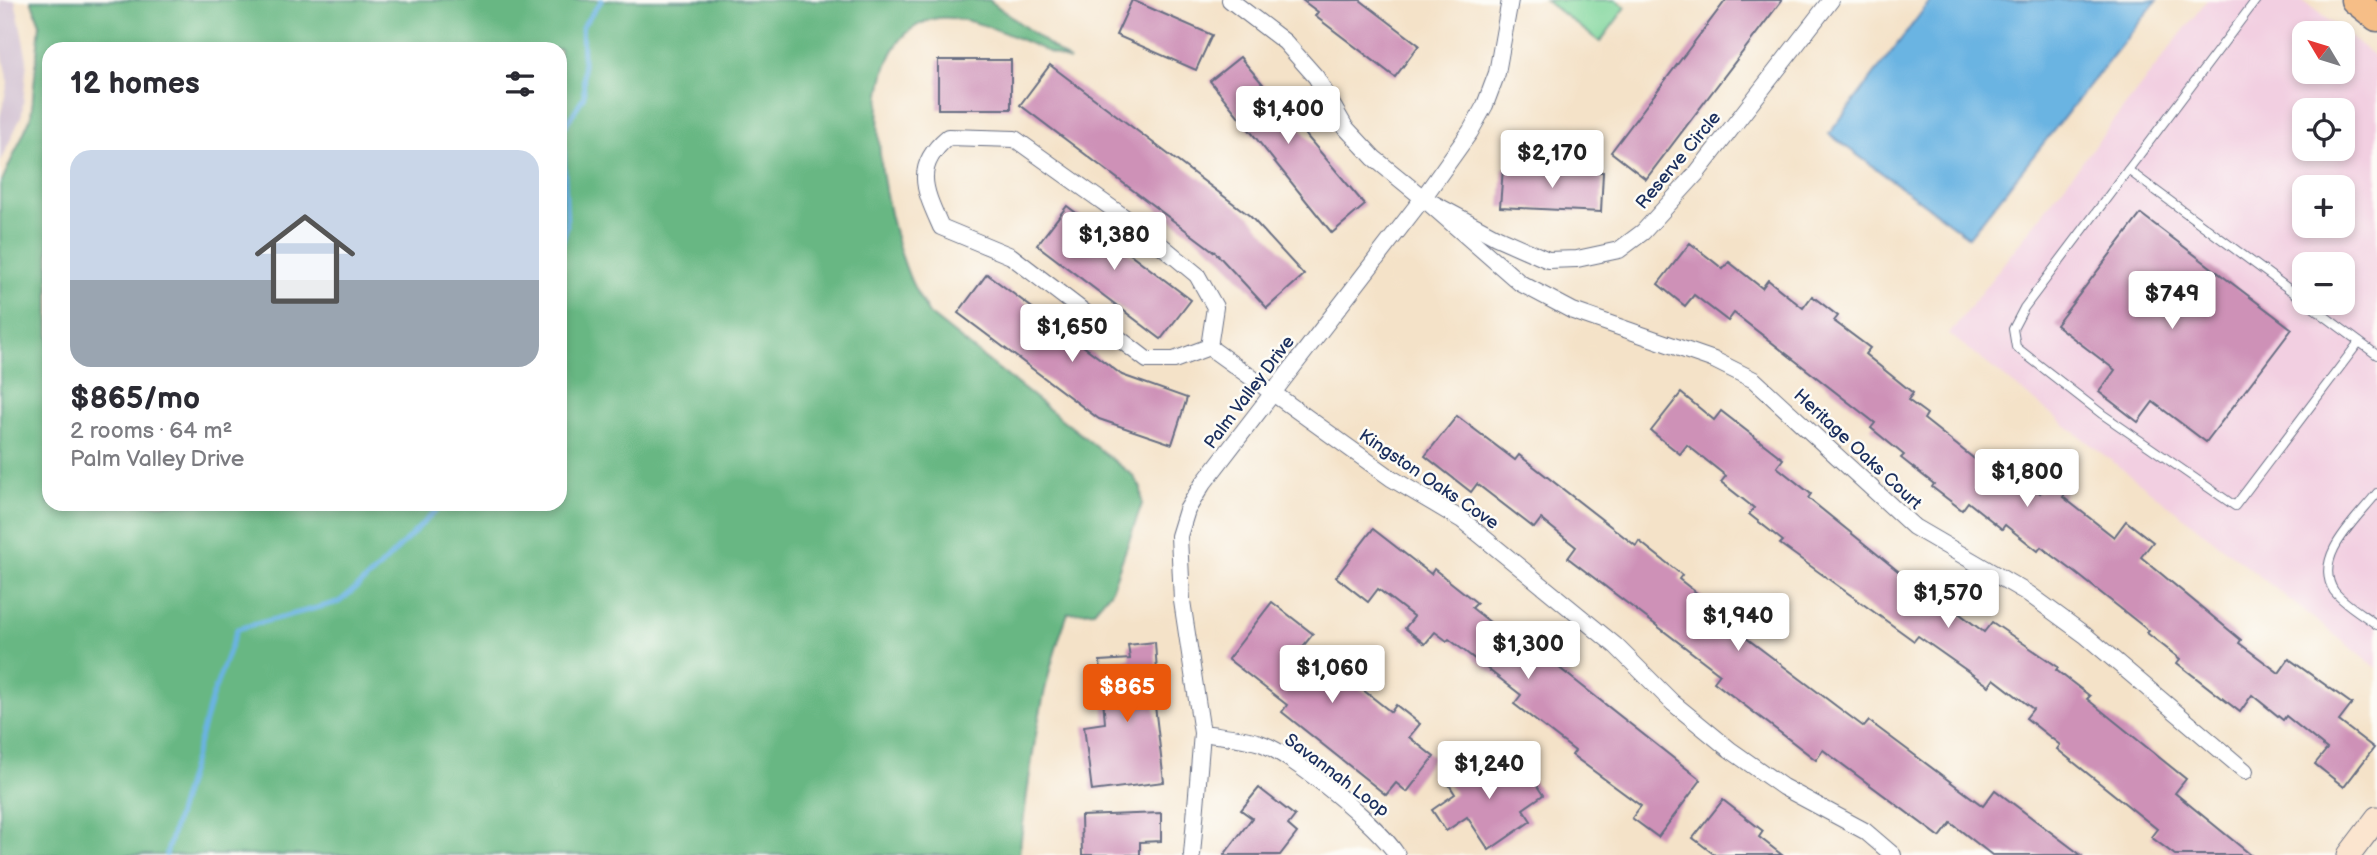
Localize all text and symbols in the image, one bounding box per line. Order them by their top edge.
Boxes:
north arrow [2292,21,2356,84]
map controls [2292,21,2355,315]
icon: filters [501,65,539,103]
text: 12 homes [70,66,200,102]
pin: $1,400 [1231,86,1345,146]
text: $1,400 [1252,95,1324,123]
button: locate [2292,98,2355,161]
street label: Reserve Circle [1632,107,1725,213]
pin: $2,170 [1495,130,1609,190]
text: $2,170 [1517,139,1587,167]
button: + [2292,175,2355,238]
icon: home [242,196,368,322]
pin: $1,380 [1057,212,1171,272]
text: $1,380 [1078,221,1150,249]
button: − [2292,252,2355,315]
pin: $749 [2131,272,2213,331]
text: $749 [2145,280,2199,308]
pin: $1,650 [1015,304,1129,364]
text: $1,650 [1036,313,1108,341]
street label: Palm Valley Drive [1200,331,1299,453]
text: $865/mo [70,381,200,417]
street label: Heritage Oaks Court [1789,385,1926,514]
text: 2 rooms · 64 m² [70,417,232,445]
street label: Kingston Oaks Cove [1355,425,1503,534]
text: Palm Valley Drive [70,445,244,473]
pin: $1,800 [1970,449,2084,509]
text: $1,800 [1991,458,2063,486]
pin: $1,570 [1891,570,2005,630]
text: $1,570 [1913,579,1983,607]
pin: $1,940 [1681,594,1795,653]
text: $1,940 [1702,602,1774,630]
pin: $1,300 [1471,622,1585,681]
text: $1,300 [1492,630,1564,658]
pin: $1,060 [1275,646,1389,705]
text: $1,060 [1296,654,1368,682]
pin: $865 [1086,664,1168,724]
text: $865 [1099,673,1155,701]
street label: Savannah Loop [1280,729,1393,822]
pin: $1,240 [1432,742,1546,801]
text: $1,240 [1454,750,1524,778]

